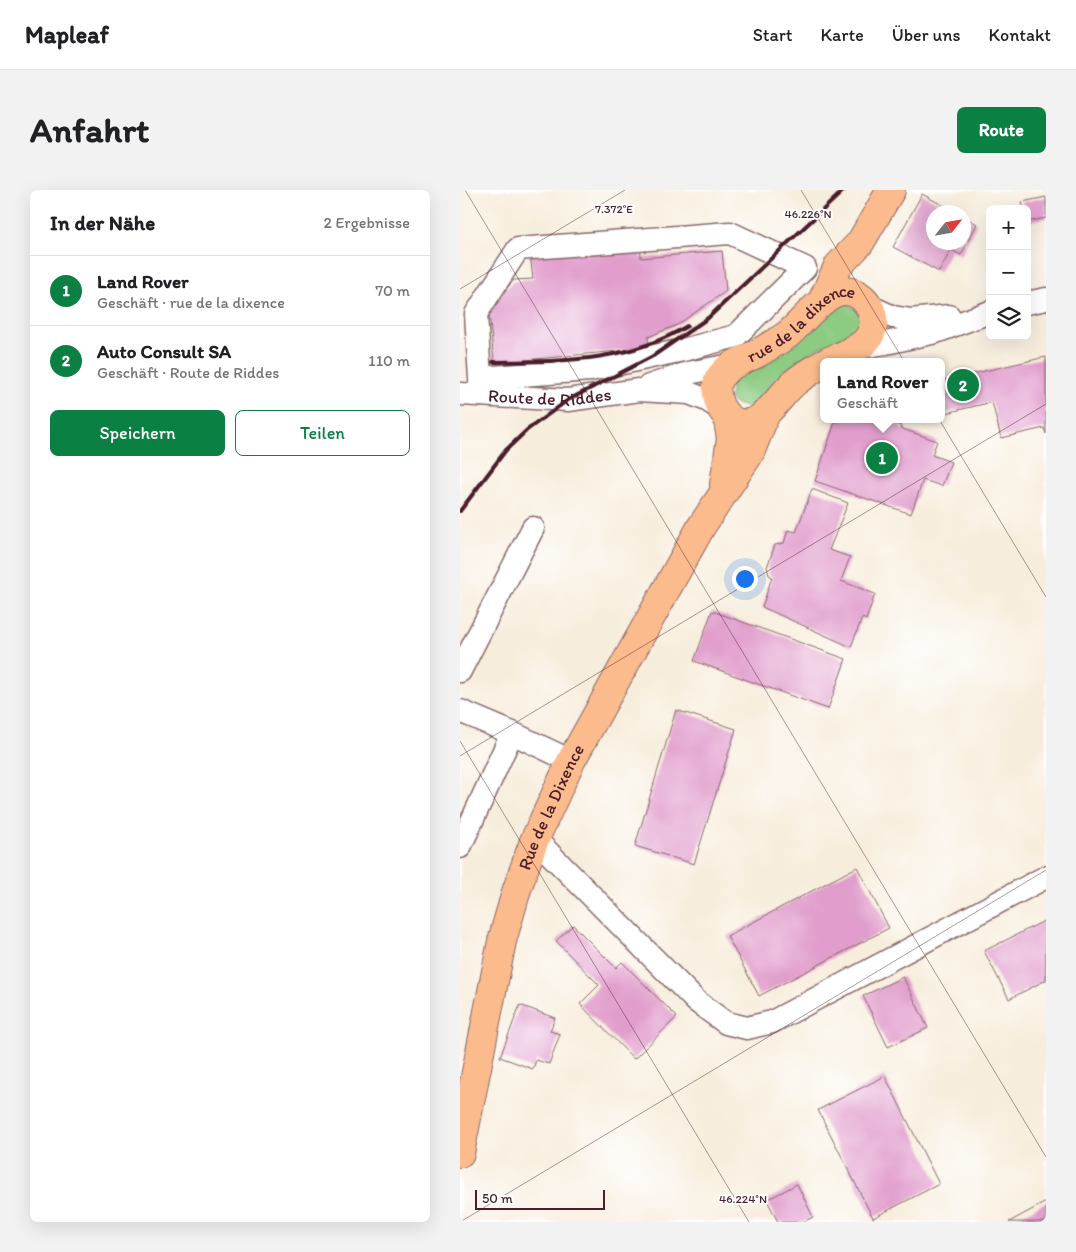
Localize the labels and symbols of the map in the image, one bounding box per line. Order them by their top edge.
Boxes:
text: 7.372°E [595,202,633,216]
north arrow [926,205,971,250]
text: 46.226°N [784,207,832,221]
street label: rue de la dixence [744,280,858,368]
pin: 2 [947,366,979,404]
street label: Route de Riddes [488,383,613,411]
pin: 1 [866,439,898,477]
your location [732,566,758,592]
street label: Rue de la Dixence [514,740,589,873]
scale bar [475,1187,605,1210]
text: 46.224°N [719,1192,767,1206]

